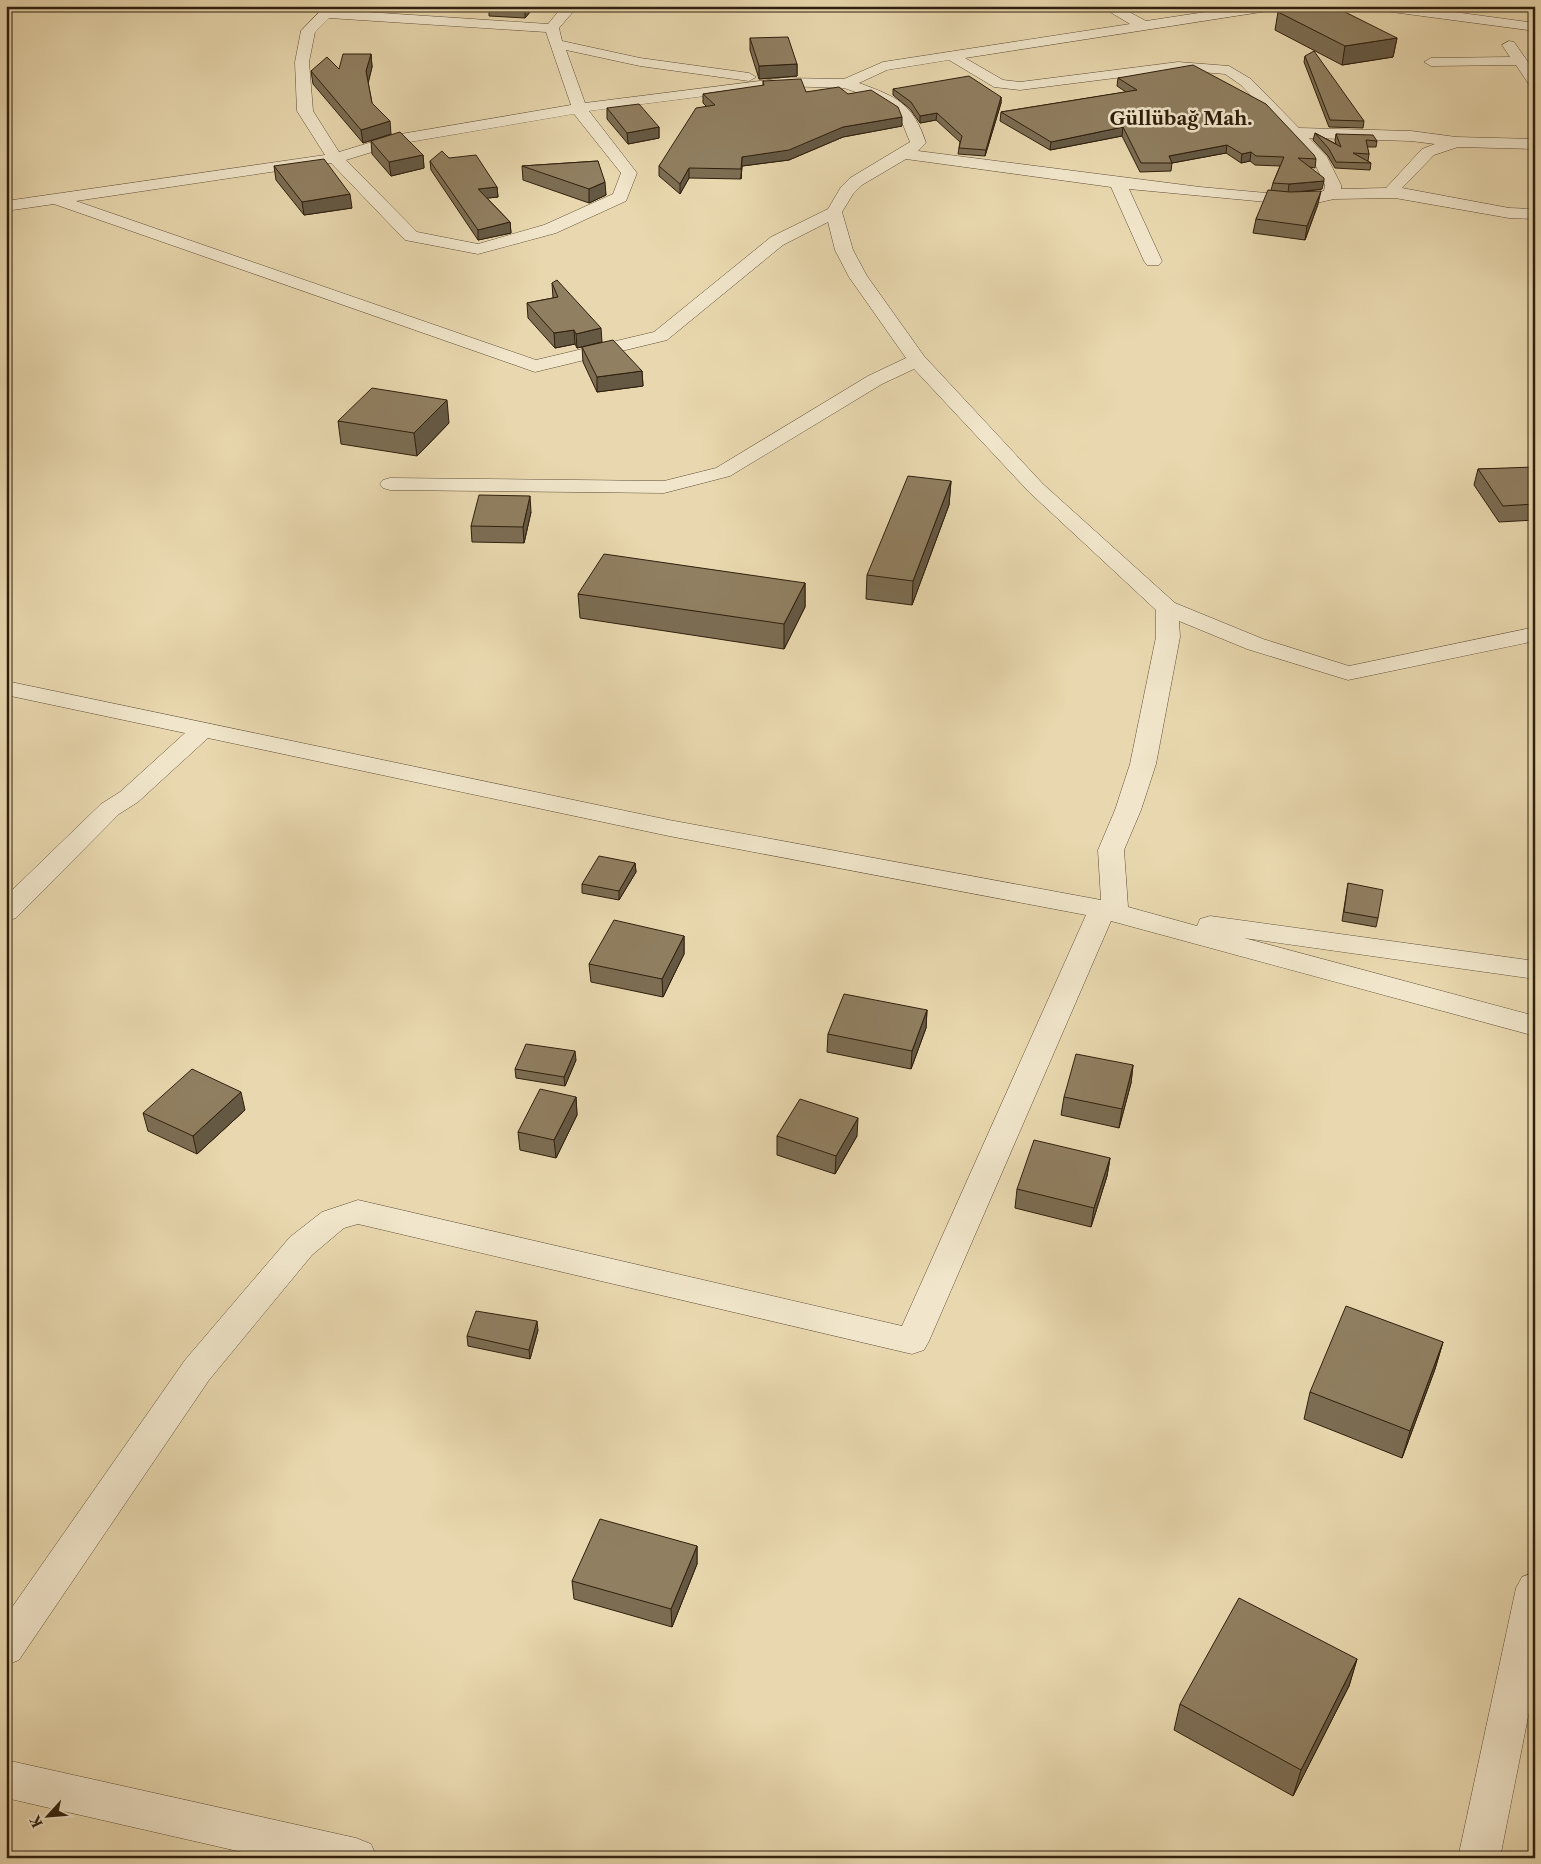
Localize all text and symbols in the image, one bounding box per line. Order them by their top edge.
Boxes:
district label: Güllübağ Mah. [1109,107,1253,130]
north arrow [22,1792,72,1842]
text: K [25,1812,47,1831]

